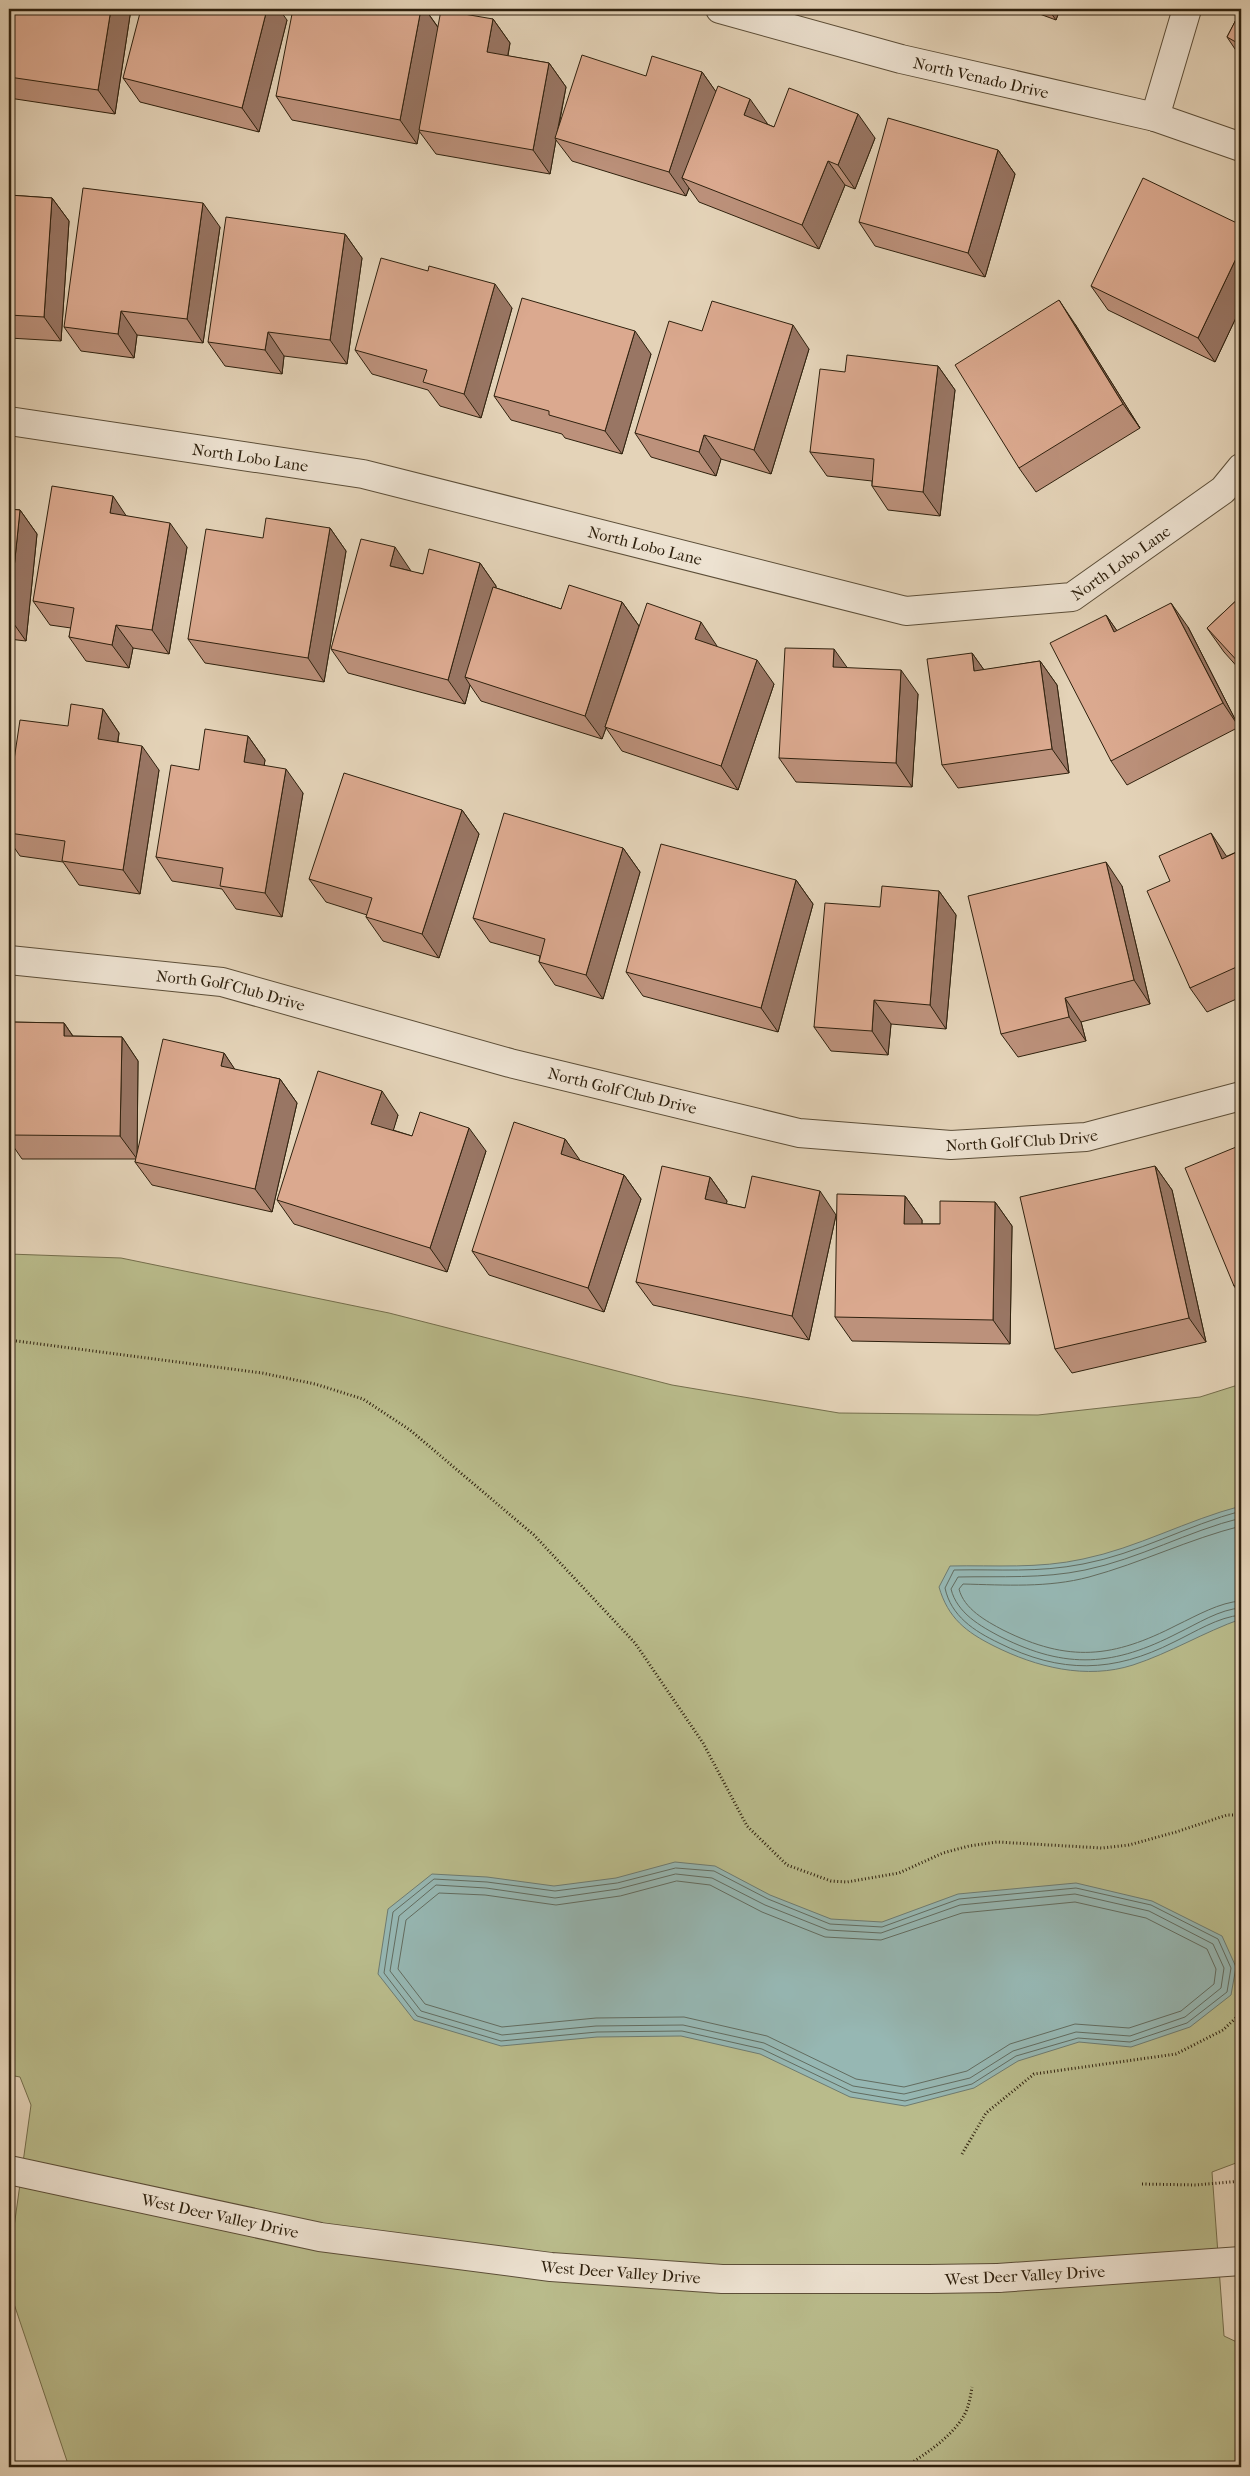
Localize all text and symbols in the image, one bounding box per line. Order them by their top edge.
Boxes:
street label: North Venado Drive [911,53,1051,102]
street label: North Lobo Lane [191,440,310,476]
street label: North Lobo Lane [1068,521,1174,605]
street label: North Lobo Lane [586,522,704,569]
street label: North Golf Club Drive [155,966,307,1015]
street label: North Golf Club Drive [546,1064,699,1118]
street label: North Golf Club Drive [945,1125,1100,1155]
street label: West Deer Valley Drive [139,2190,300,2242]
street label: West Deer Valley Drive [539,2257,701,2287]
street label: West Deer Valley Drive [944,2262,1106,2289]

